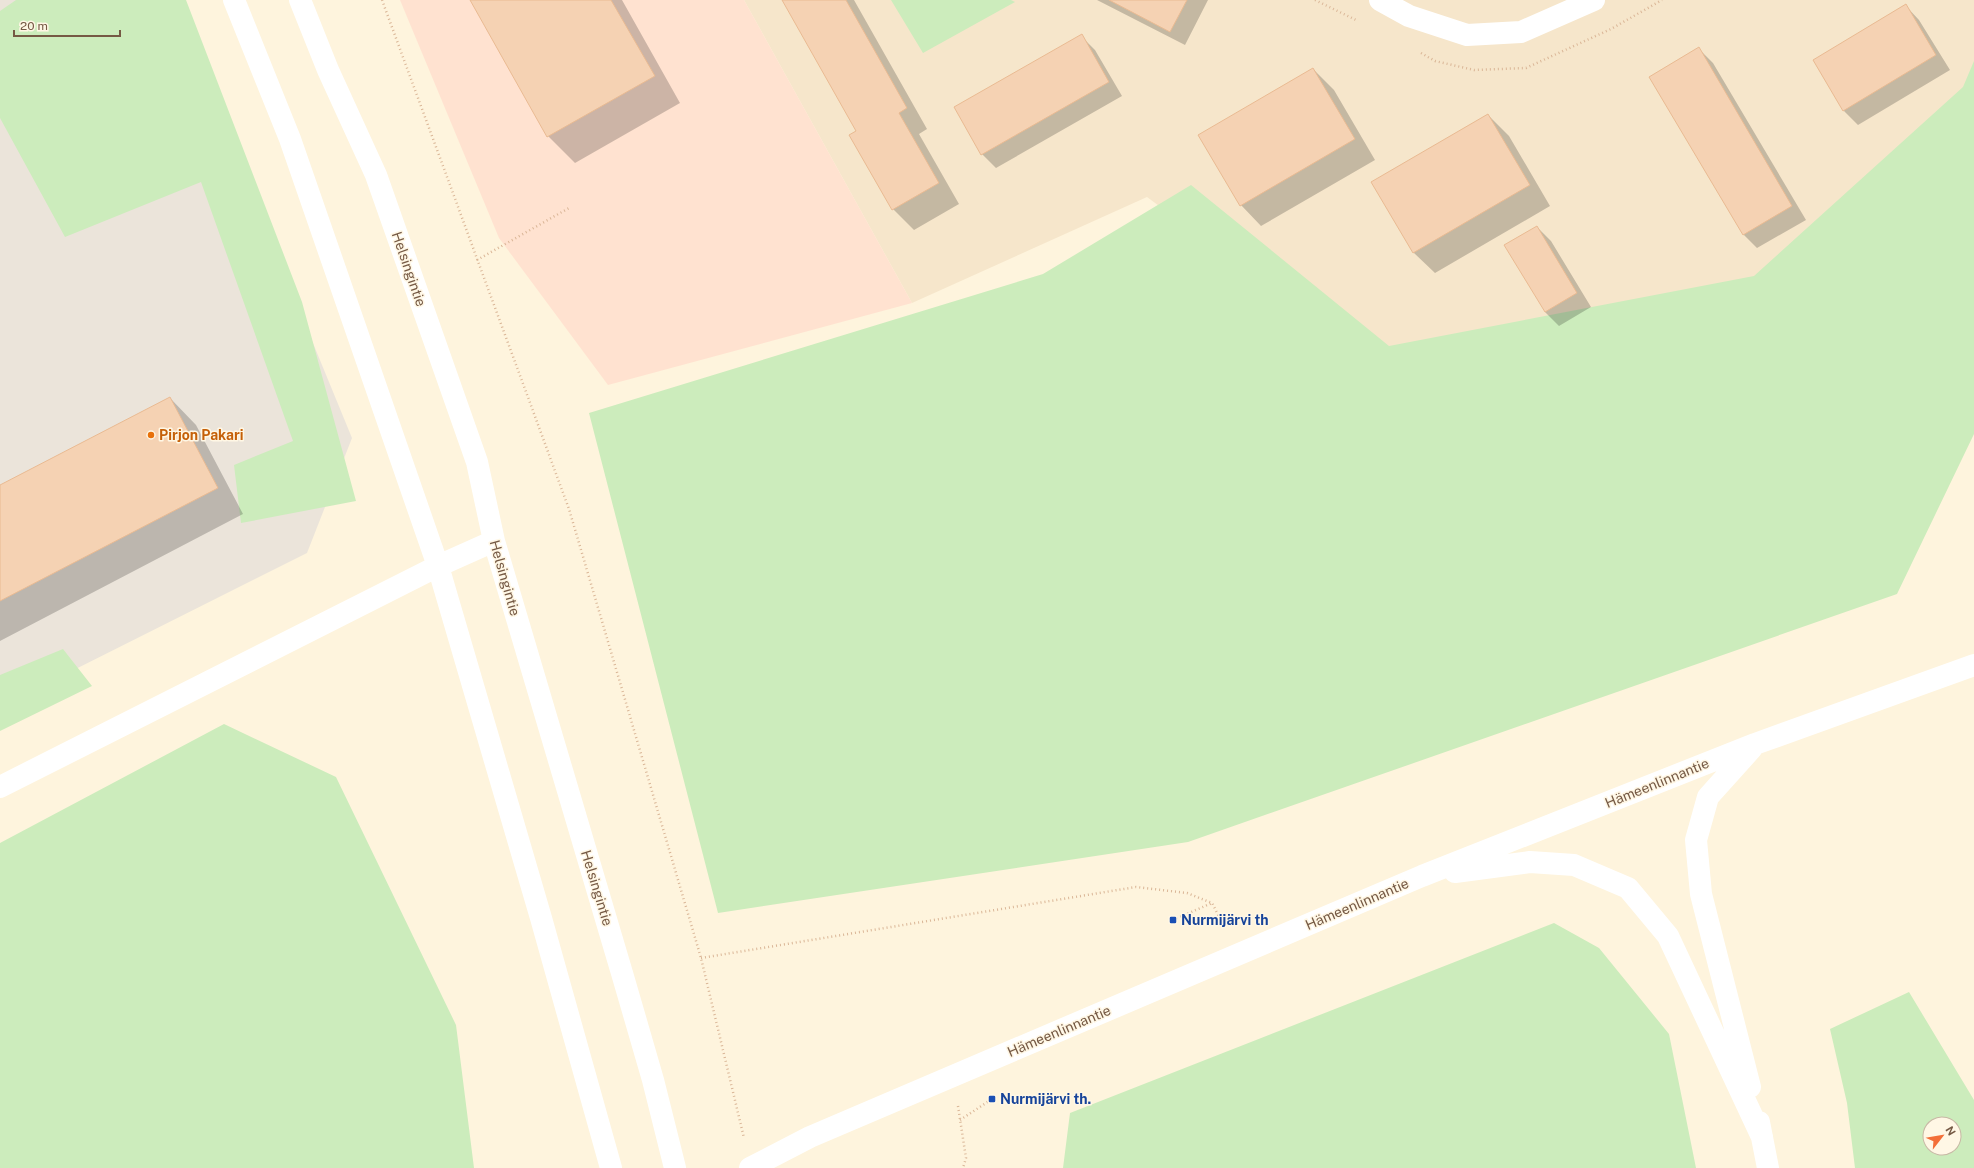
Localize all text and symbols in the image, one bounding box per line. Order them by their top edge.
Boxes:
scale bar [14,12,120,38]
text: 20 m [20,19,48,33]
street label: Helsingintie [389,229,429,309]
place label: Pirjon Pakari [159,427,243,443]
marker: Pirjon Pakari [146,430,156,440]
street label: Helsingintie [487,538,523,618]
street label: Hämeenlinnantie [1603,755,1711,811]
street label: Helsingintie [578,848,616,928]
street label: Hämeenlinnantie [1303,875,1411,933]
place label: Nurmijärvi th [1181,912,1269,928]
marker: Nurmijärvi th [1168,915,1178,925]
street label: Hämeenlinnantie [1005,1002,1113,1060]
place label: Nurmijärvi th. [1000,1091,1091,1107]
marker: Nurmijärvi th. [987,1094,997,1104]
north arrow [1922,1116,1962,1156]
text: N [1943,1124,1958,1138]

